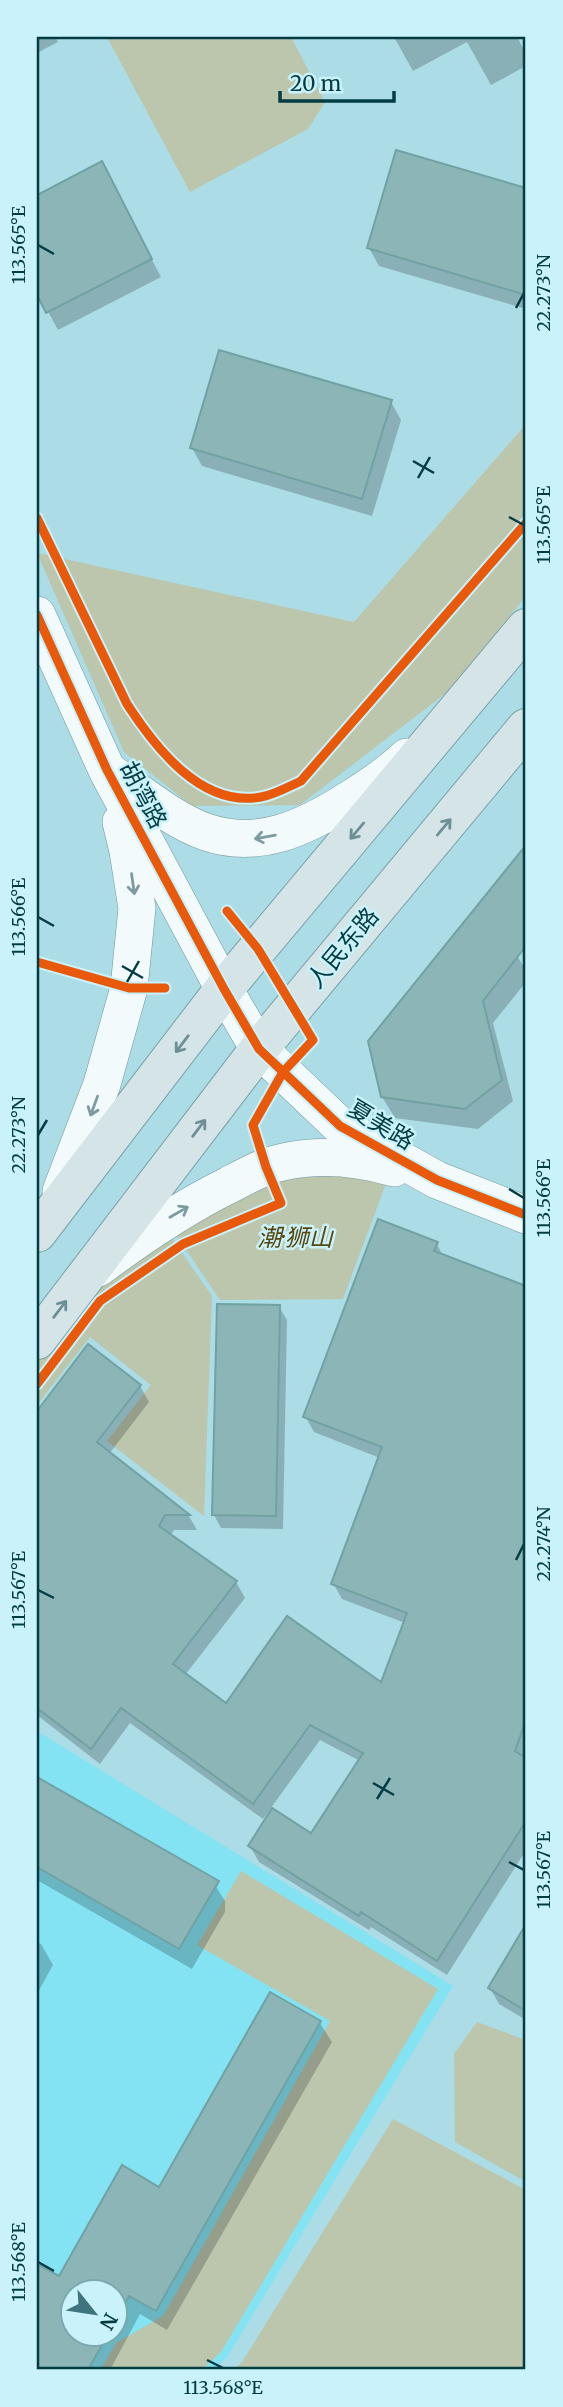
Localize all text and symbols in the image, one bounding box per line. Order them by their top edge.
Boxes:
scale bar [280,60,393,104]
text: 20 m [290,70,342,97]
text: 113.565°E [7,205,30,284]
text: 22.273°N [532,254,555,332]
text: 113.565°E [532,485,555,564]
street label: 胡湾路 [113,756,174,834]
one-way arrow [436,818,452,836]
one-way arrow [349,822,365,840]
one-way arrow [254,831,277,844]
one-way arrow [127,872,140,895]
text: 113.566°E [7,877,30,956]
street label: 人民东路 [300,901,385,994]
one-way arrow [175,1034,190,1052]
street label: 夏美路 [342,1093,420,1156]
one-way arrow [87,1095,100,1117]
text: 22.273°N [7,1096,30,1174]
one-way arrow [191,1119,206,1137]
text: 113.566°E [532,1158,555,1237]
one-way arrow [168,1204,188,1218]
park label: 潮·狮山 [257,1222,335,1253]
one-way arrow [52,1301,67,1319]
text: 22.274°N [532,1506,555,1582]
text: 113.567°E [7,1550,30,1629]
text: 113.567°E [532,1830,555,1909]
text: 113.568°E [7,2222,30,2302]
north arrow [60,2278,130,2348]
text: N [95,2309,123,2334]
text: 113.568°E [183,2376,263,2399]

